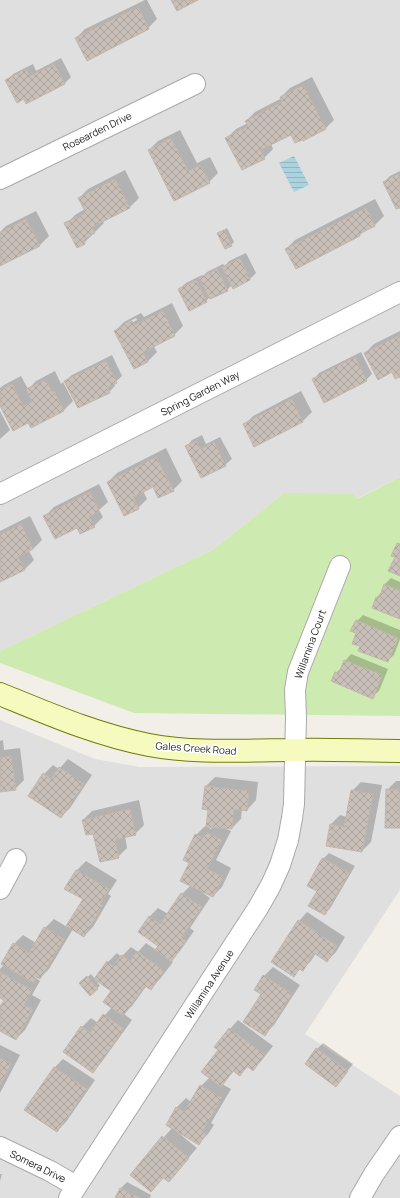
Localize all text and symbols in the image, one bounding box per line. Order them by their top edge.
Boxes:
street label: Rosearden Drive [60,108,134,154]
street label: Spring Garden Way [158,367,243,419]
street label: Willamina Court [291,607,329,681]
street label: Gales Creek Road [155,738,237,758]
street label: Willamina Avenue [181,946,237,1021]
street label: Somera Drive [8,1146,68,1186]

